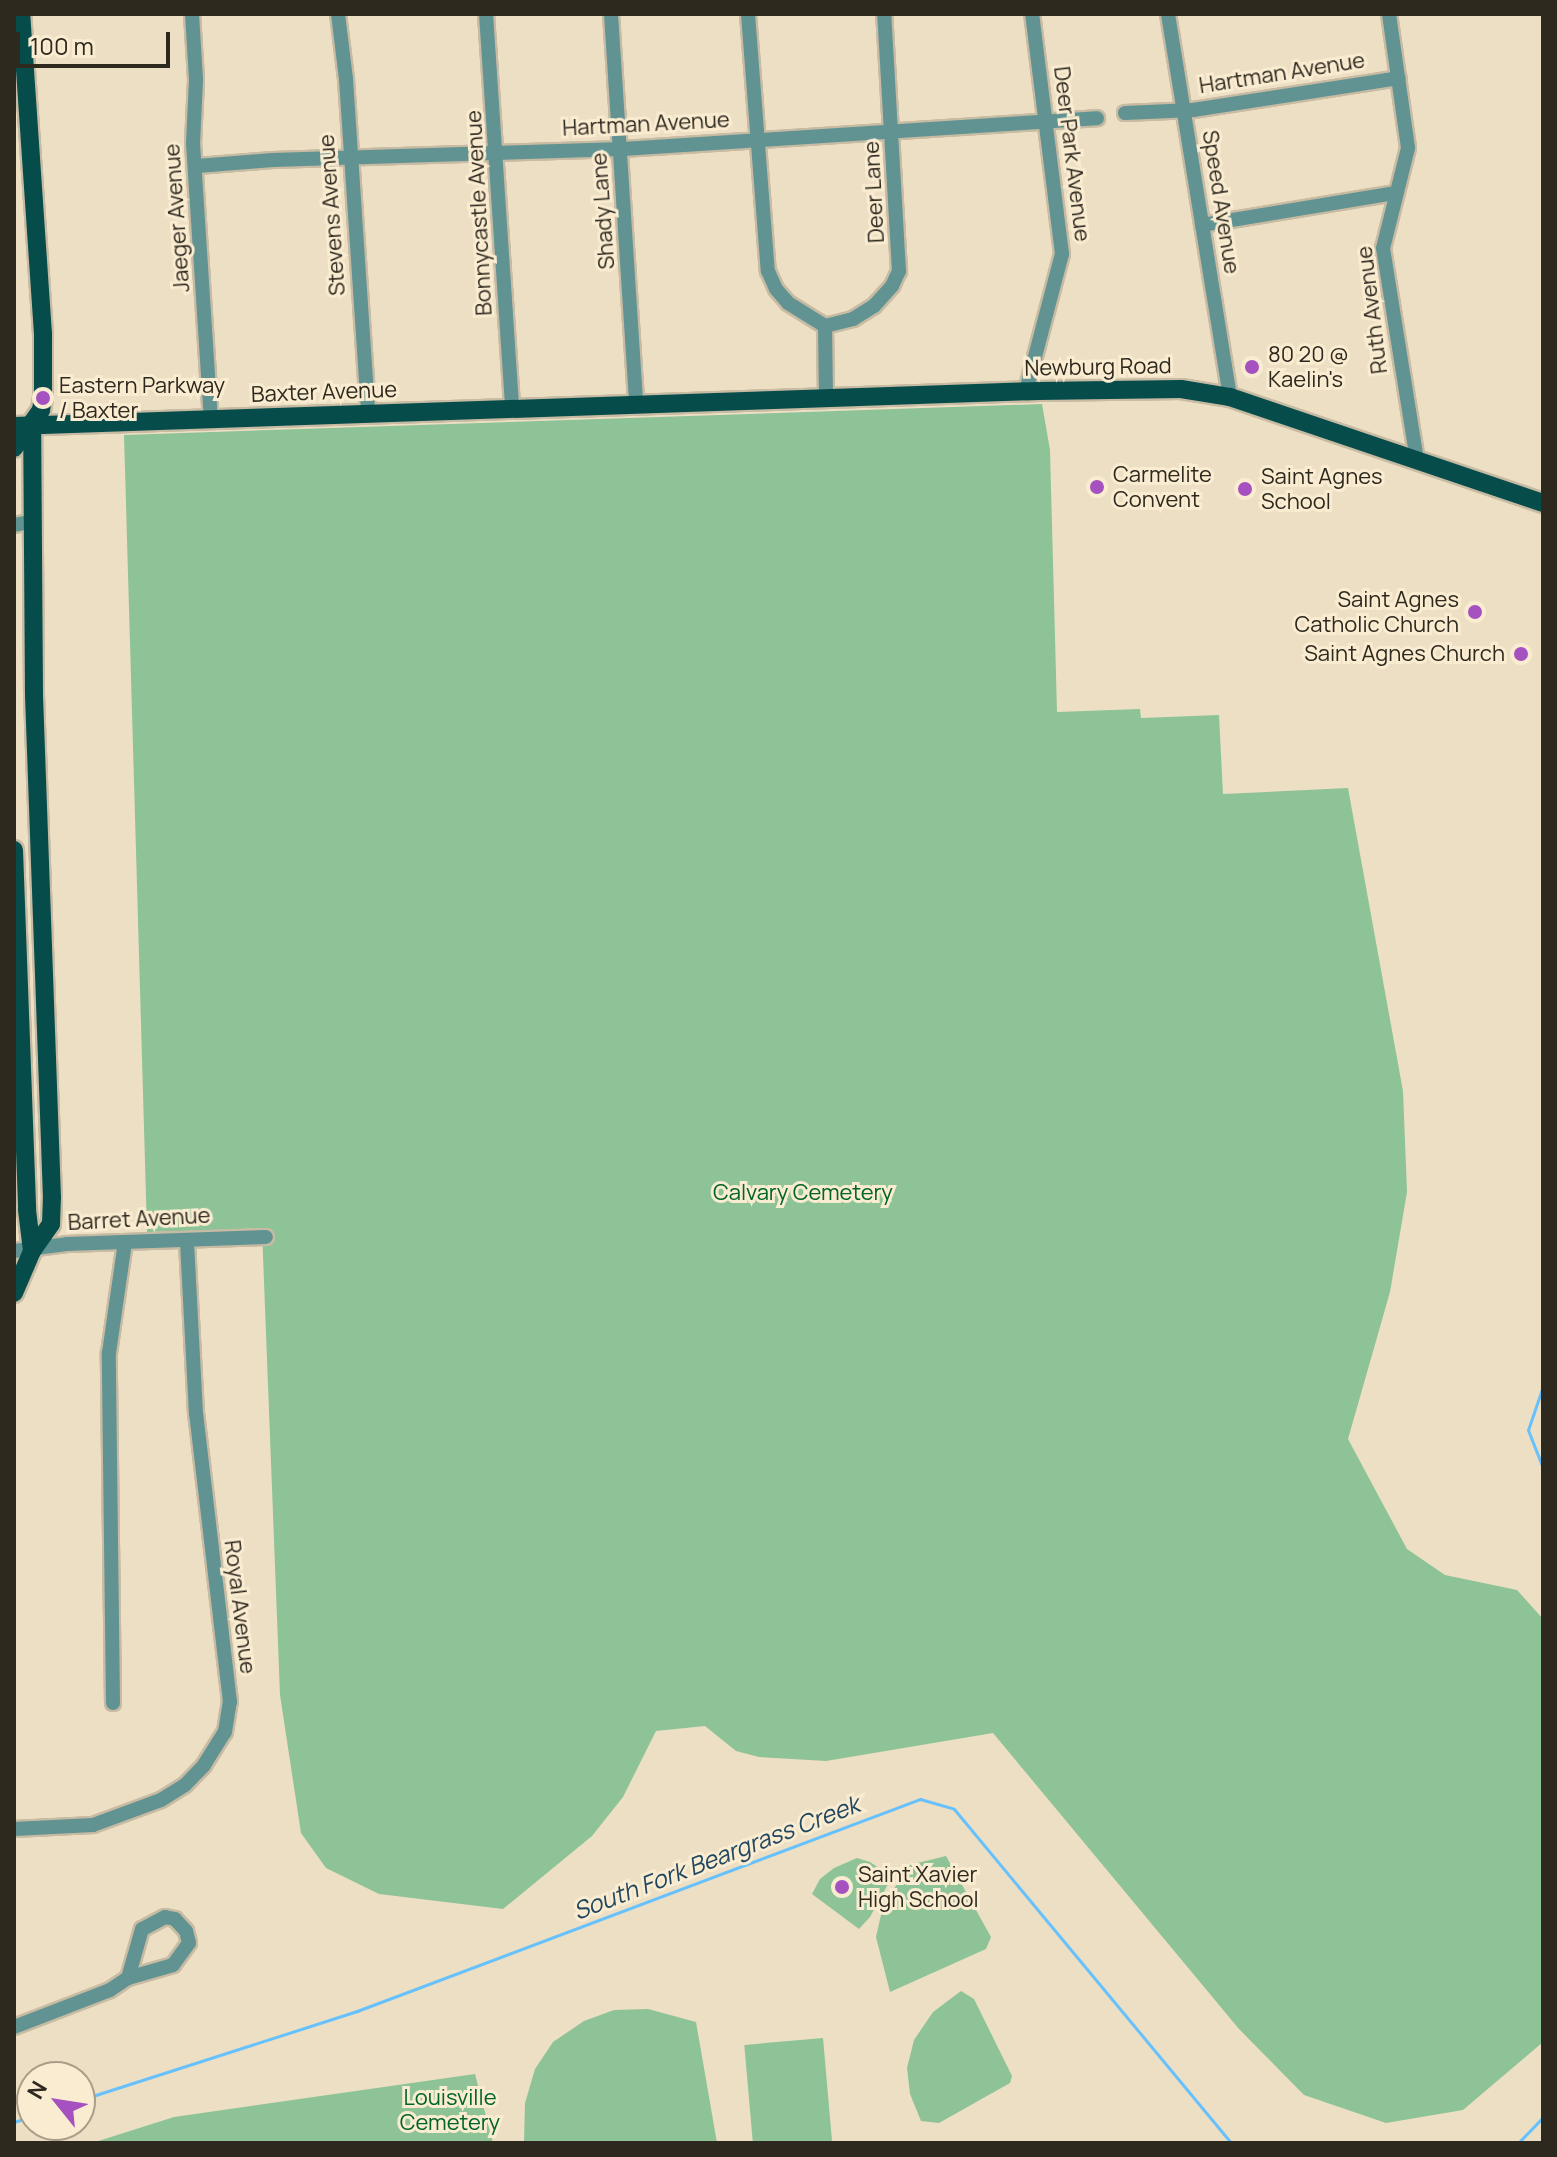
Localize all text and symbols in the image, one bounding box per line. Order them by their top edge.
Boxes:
scale bar [20,16,174,66]
text: 100 m [30,29,94,62]
street label: Hartman Avenue [1197,47,1367,99]
street label: Deer Park Avenue [1048,65,1096,243]
street label: Hartman Avenue [562,106,730,142]
street label: Bonnycastle Avenue [460,110,498,316]
street label: Speed Avenue [1197,128,1245,276]
street label: Stevens Avenue [313,133,351,297]
street label: Deer Lane [858,140,890,244]
street label: Jaeger Avenue [159,143,195,293]
street label: Shady Lane [586,152,620,270]
street label: Ruth Avenue [1351,245,1393,375]
place label: 80 20 @ Kaelin's [1268,341,1349,392]
street label: Newburg Road [1024,353,1172,381]
marker: 80 20 @ Kaelin's [1243,358,1261,376]
place label: Eastern Parkway / Baxter [59,372,225,424]
street label: Baxter Avenue [250,376,398,408]
marker: Eastern Parkway / Baxter [34,389,52,407]
place label: Carmelite Convent [1113,461,1212,512]
place label: Saint Agnes School [1261,463,1383,514]
marker: Carmelite Convent [1088,478,1106,496]
marker: Saint Agnes School [1236,480,1254,498]
place label: Saint Agnes Catholic Church [1294,586,1459,638]
marker: Saint Agnes Catholic Church [1466,603,1484,621]
place label: Saint Agnes Church [1304,641,1505,667]
marker: Saint Agnes Church [1512,645,1530,663]
park label: Calvary Cemetery [713,1180,893,1206]
street label: Barret Avenue [67,1202,211,1236]
street label: Royal Avenue [219,1539,261,1675]
water label: South Fork Beargrass Creek [569,1789,863,1925]
place label: Saint Xavier High School [858,1861,979,1912]
marker: Saint Xavier High School [833,1878,851,1896]
north arrow [16,2061,96,2141]
text: N [20,2076,54,2104]
park label: Louisville Cemetery [400,2084,500,2136]

